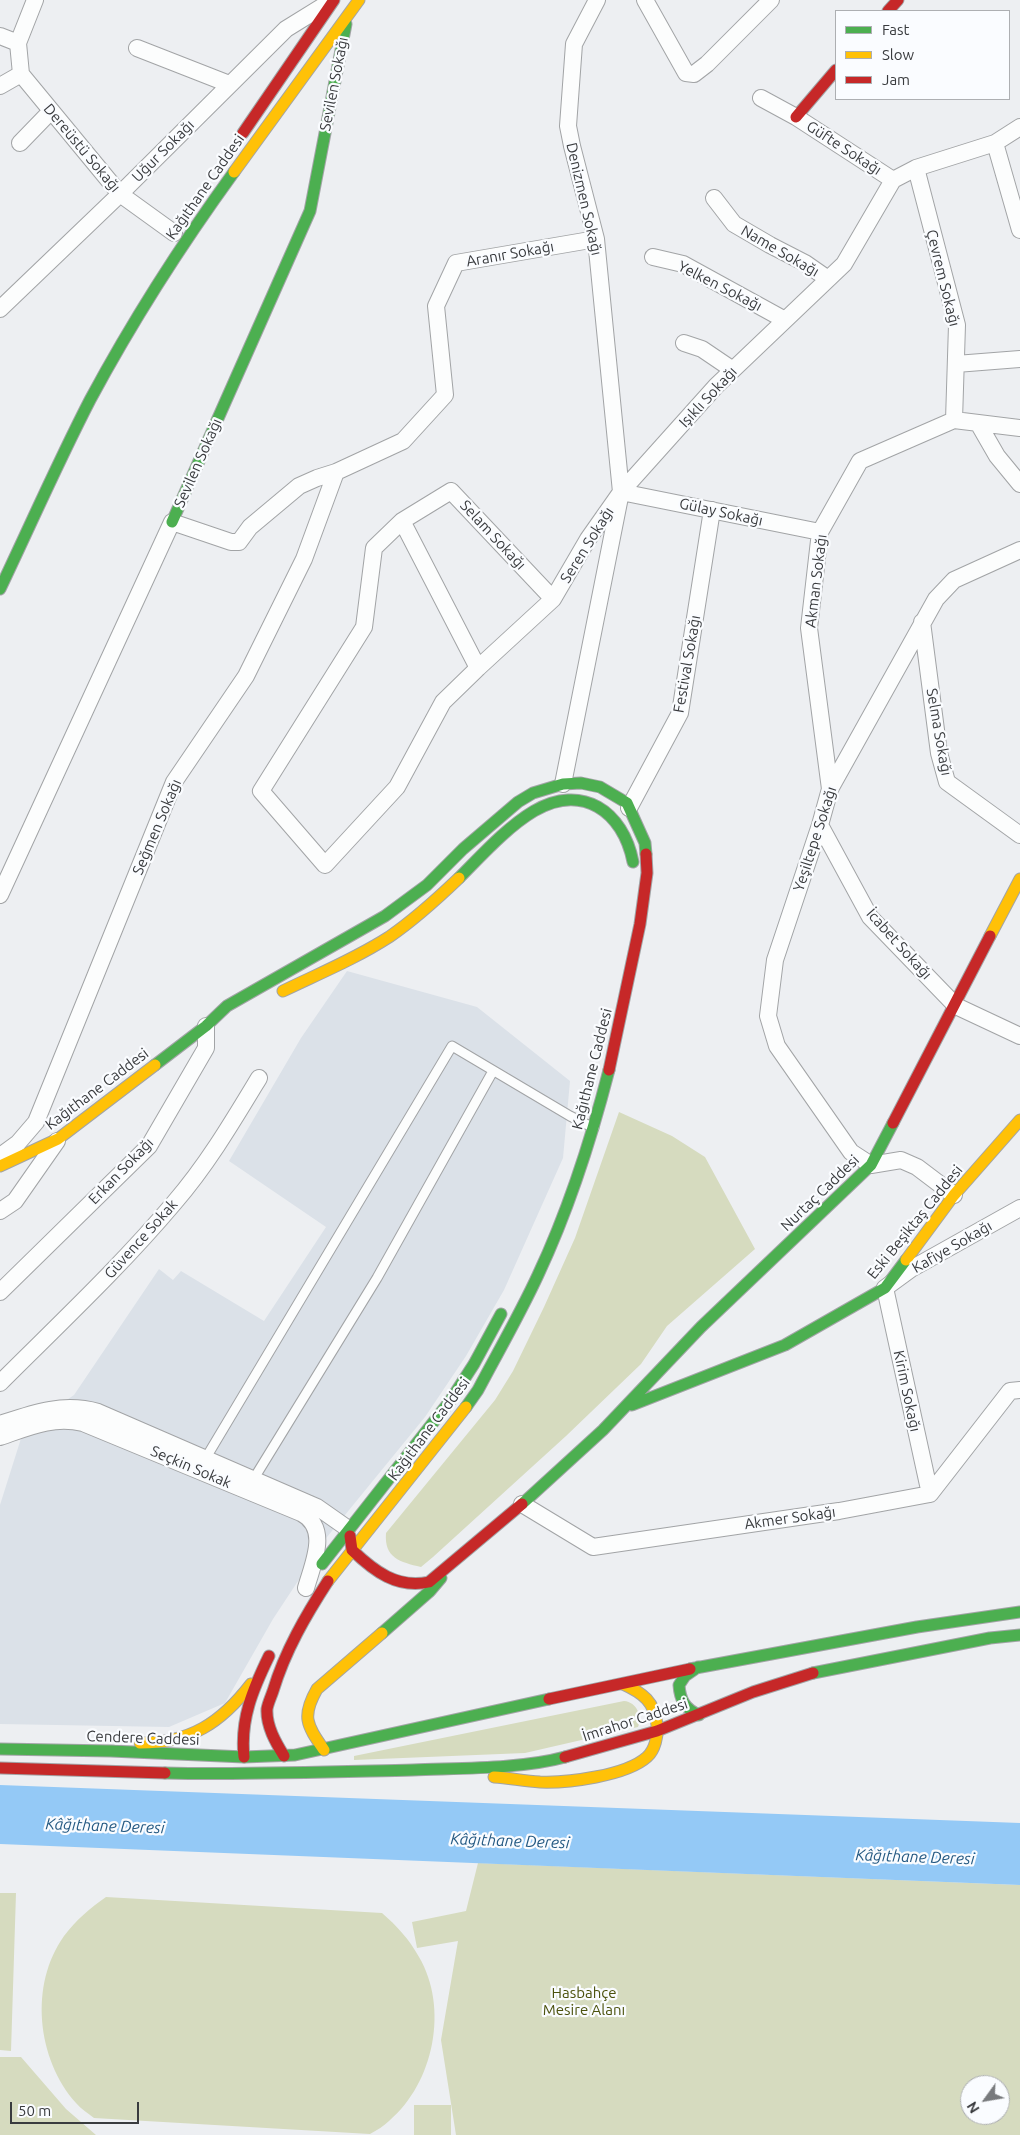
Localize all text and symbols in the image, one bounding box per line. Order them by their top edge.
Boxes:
legend [835,10,1010,100]
text: Fast [882,21,909,38]
street label: Sevilen Sokağı [316,35,352,133]
text: Slow [882,46,914,63]
text: Jam [882,71,910,88]
street label: Dereüstü Sokağı [40,100,124,196]
street label: Uğur Sokağı [128,116,198,186]
street label: Güfte Sokağı [803,117,885,179]
street label: Kağıthane Caddesi [162,131,248,243]
street label: Denizmen Sokağı [562,141,606,257]
street label: Name Sokağı [738,221,822,281]
street label: Çevrem Sokağı [922,228,964,328]
street label: Aranır Sokağı [465,237,555,271]
street label: Yelken Sokağı [675,257,765,315]
street label: Işıklı Sokağı [675,363,741,431]
street label: Sevilen Sokağı [170,416,226,510]
street label: Gülay Sokağı [678,494,764,530]
street label: Selam Sokağı [456,497,530,573]
street label: Seren Sokağı [557,504,617,586]
street label: Akman Sokağı [801,533,831,629]
street label: Festival Sokağı [670,614,704,714]
street label: Selma Sokağı [922,687,956,777]
street label: Seğmen Sokağı [129,776,185,878]
street label: Yeşiltepe Sokağı [790,784,840,894]
street label: İcabet Sokağı [863,905,935,983]
street label: Kağıthane Caddesi [568,1006,616,1132]
street label: Kağıthane Caddesi [42,1044,152,1134]
street label: Erkan Sokağı [85,1134,157,1208]
street label: Nurtaç Caddesi [777,1151,863,1235]
street label: Eski Beşiktaş Caddesi [863,1161,967,1283]
street label: Güvence Sokak [101,1196,181,1282]
street label: Kafiye Sokağı [909,1217,995,1277]
street label: Kirim Sokağı [890,1349,924,1433]
street label: Kağıthane Caddesi [384,1374,474,1484]
street label: Seçkin Sokak [148,1442,234,1492]
street label: Akmer Sokağı [743,1503,837,1533]
street label: İmrahor Caddesi [580,1695,690,1745]
street label: Cendere Caddesi [86,1727,200,1749]
water label: Kâğıthane Deresi [45,1814,165,1838]
water label: Kâğıthane Deresi [450,1829,570,1853]
water label: Kâğıthane Deresi [855,1845,975,1869]
park label: Hasbahçe Mesire Alanı [543,1984,625,2019]
north arrow [960,2075,1010,2125]
scale bar [12,2092,141,2124]
text: N [964,2099,983,2116]
text: 50 m [18,2102,51,2119]

